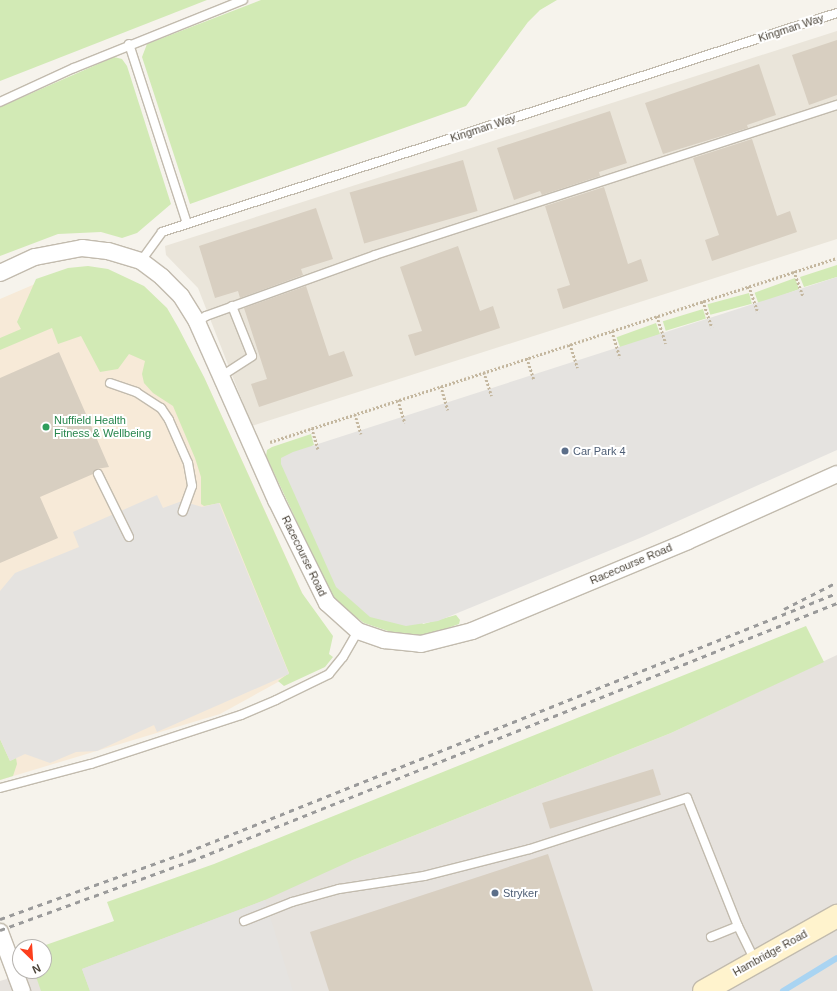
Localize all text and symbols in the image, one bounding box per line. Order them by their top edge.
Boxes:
street label: Kingman Way [757,11,825,45]
street label: Kingman Way [449,111,517,145]
place label: Nuffield Health Fitness & Wellbeing [54,414,151,440]
marker: Nuffield Health Fitness & Wellbeing [41,422,51,432]
place label: Car Park 4 [573,444,626,458]
marker: Car Park 4 [560,446,570,456]
street label: Racecourse Road [279,514,329,598]
street label: Racecourse Road [588,541,674,587]
place label: Stryker [503,886,538,900]
marker: Stryker [490,888,500,898]
street label: Hambridge Road [730,927,810,979]
north arrow [12,939,52,979]
text: N [31,962,43,976]

